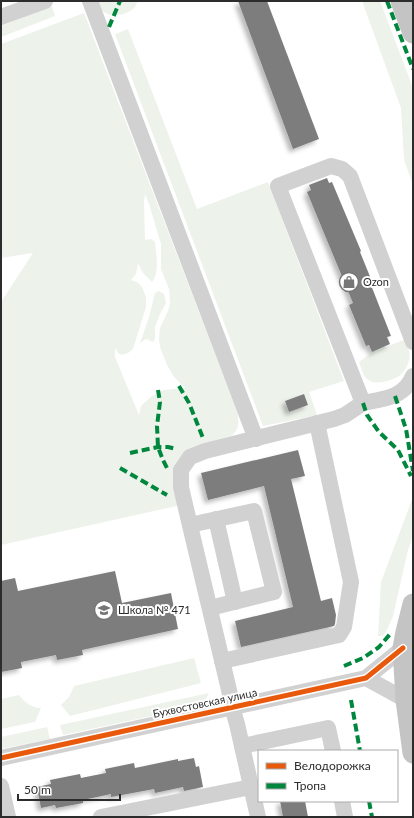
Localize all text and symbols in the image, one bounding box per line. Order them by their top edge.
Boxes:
shop icon: Ozon [338,271,360,293]
place label: Ozon [363,275,389,288]
school or university icon: Школа № 471 [93,599,115,621]
place label: Школа № 471 [118,603,191,616]
street label: Бухвостовская улица [152,685,258,720]
legend [258,750,398,802]
text: Велодорожка [294,758,371,773]
scale bar [18,776,120,802]
text: Тропа [294,778,326,793]
text: 50 m [24,782,51,797]

